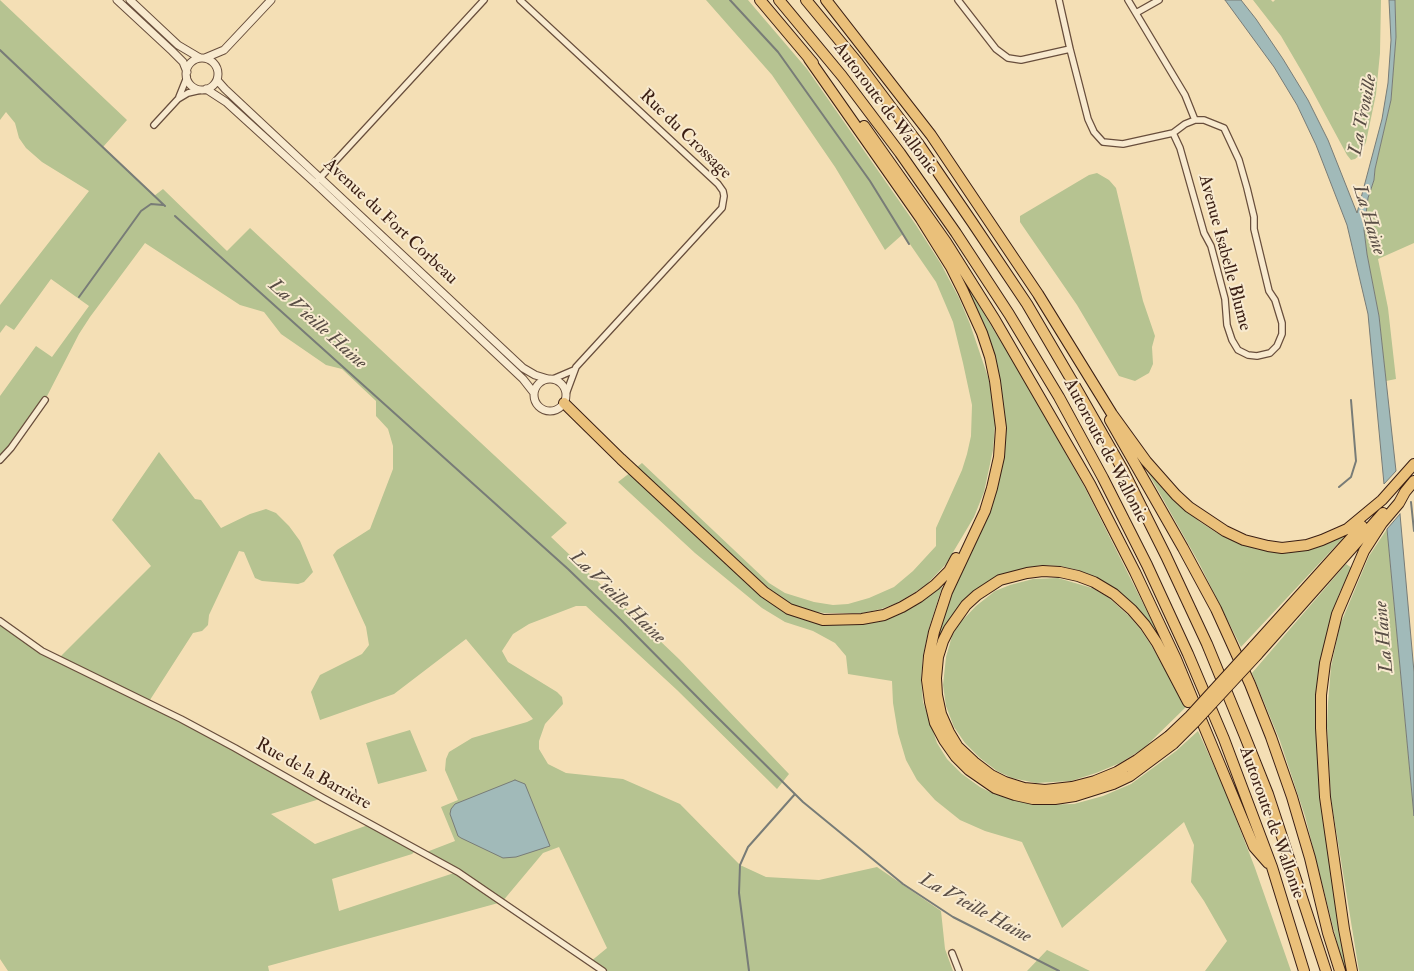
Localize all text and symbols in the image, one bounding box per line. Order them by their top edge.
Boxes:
street label: Autoroute de Wallonie [828,38,942,180]
water label: La Trouille [1345,73,1383,157]
street label: Rue du Crossage [634,86,736,184]
street label: Avenue du Fort Corbeau [319,154,461,290]
street label: Avenue Isabelle Blume [1193,173,1255,333]
water label: La Haine [1347,182,1389,258]
water label: La Vieille Haine [263,275,371,375]
street label: Autoroute de Wallonie [1058,375,1152,527]
water label: La Vieille Haine [564,547,670,649]
water label: La Haine [1370,600,1400,674]
street label: Rue de la Barrière [252,734,374,816]
street label: Autoroute de Wallonie [1233,744,1309,902]
water label: La Vieille Haine [915,869,1035,949]

